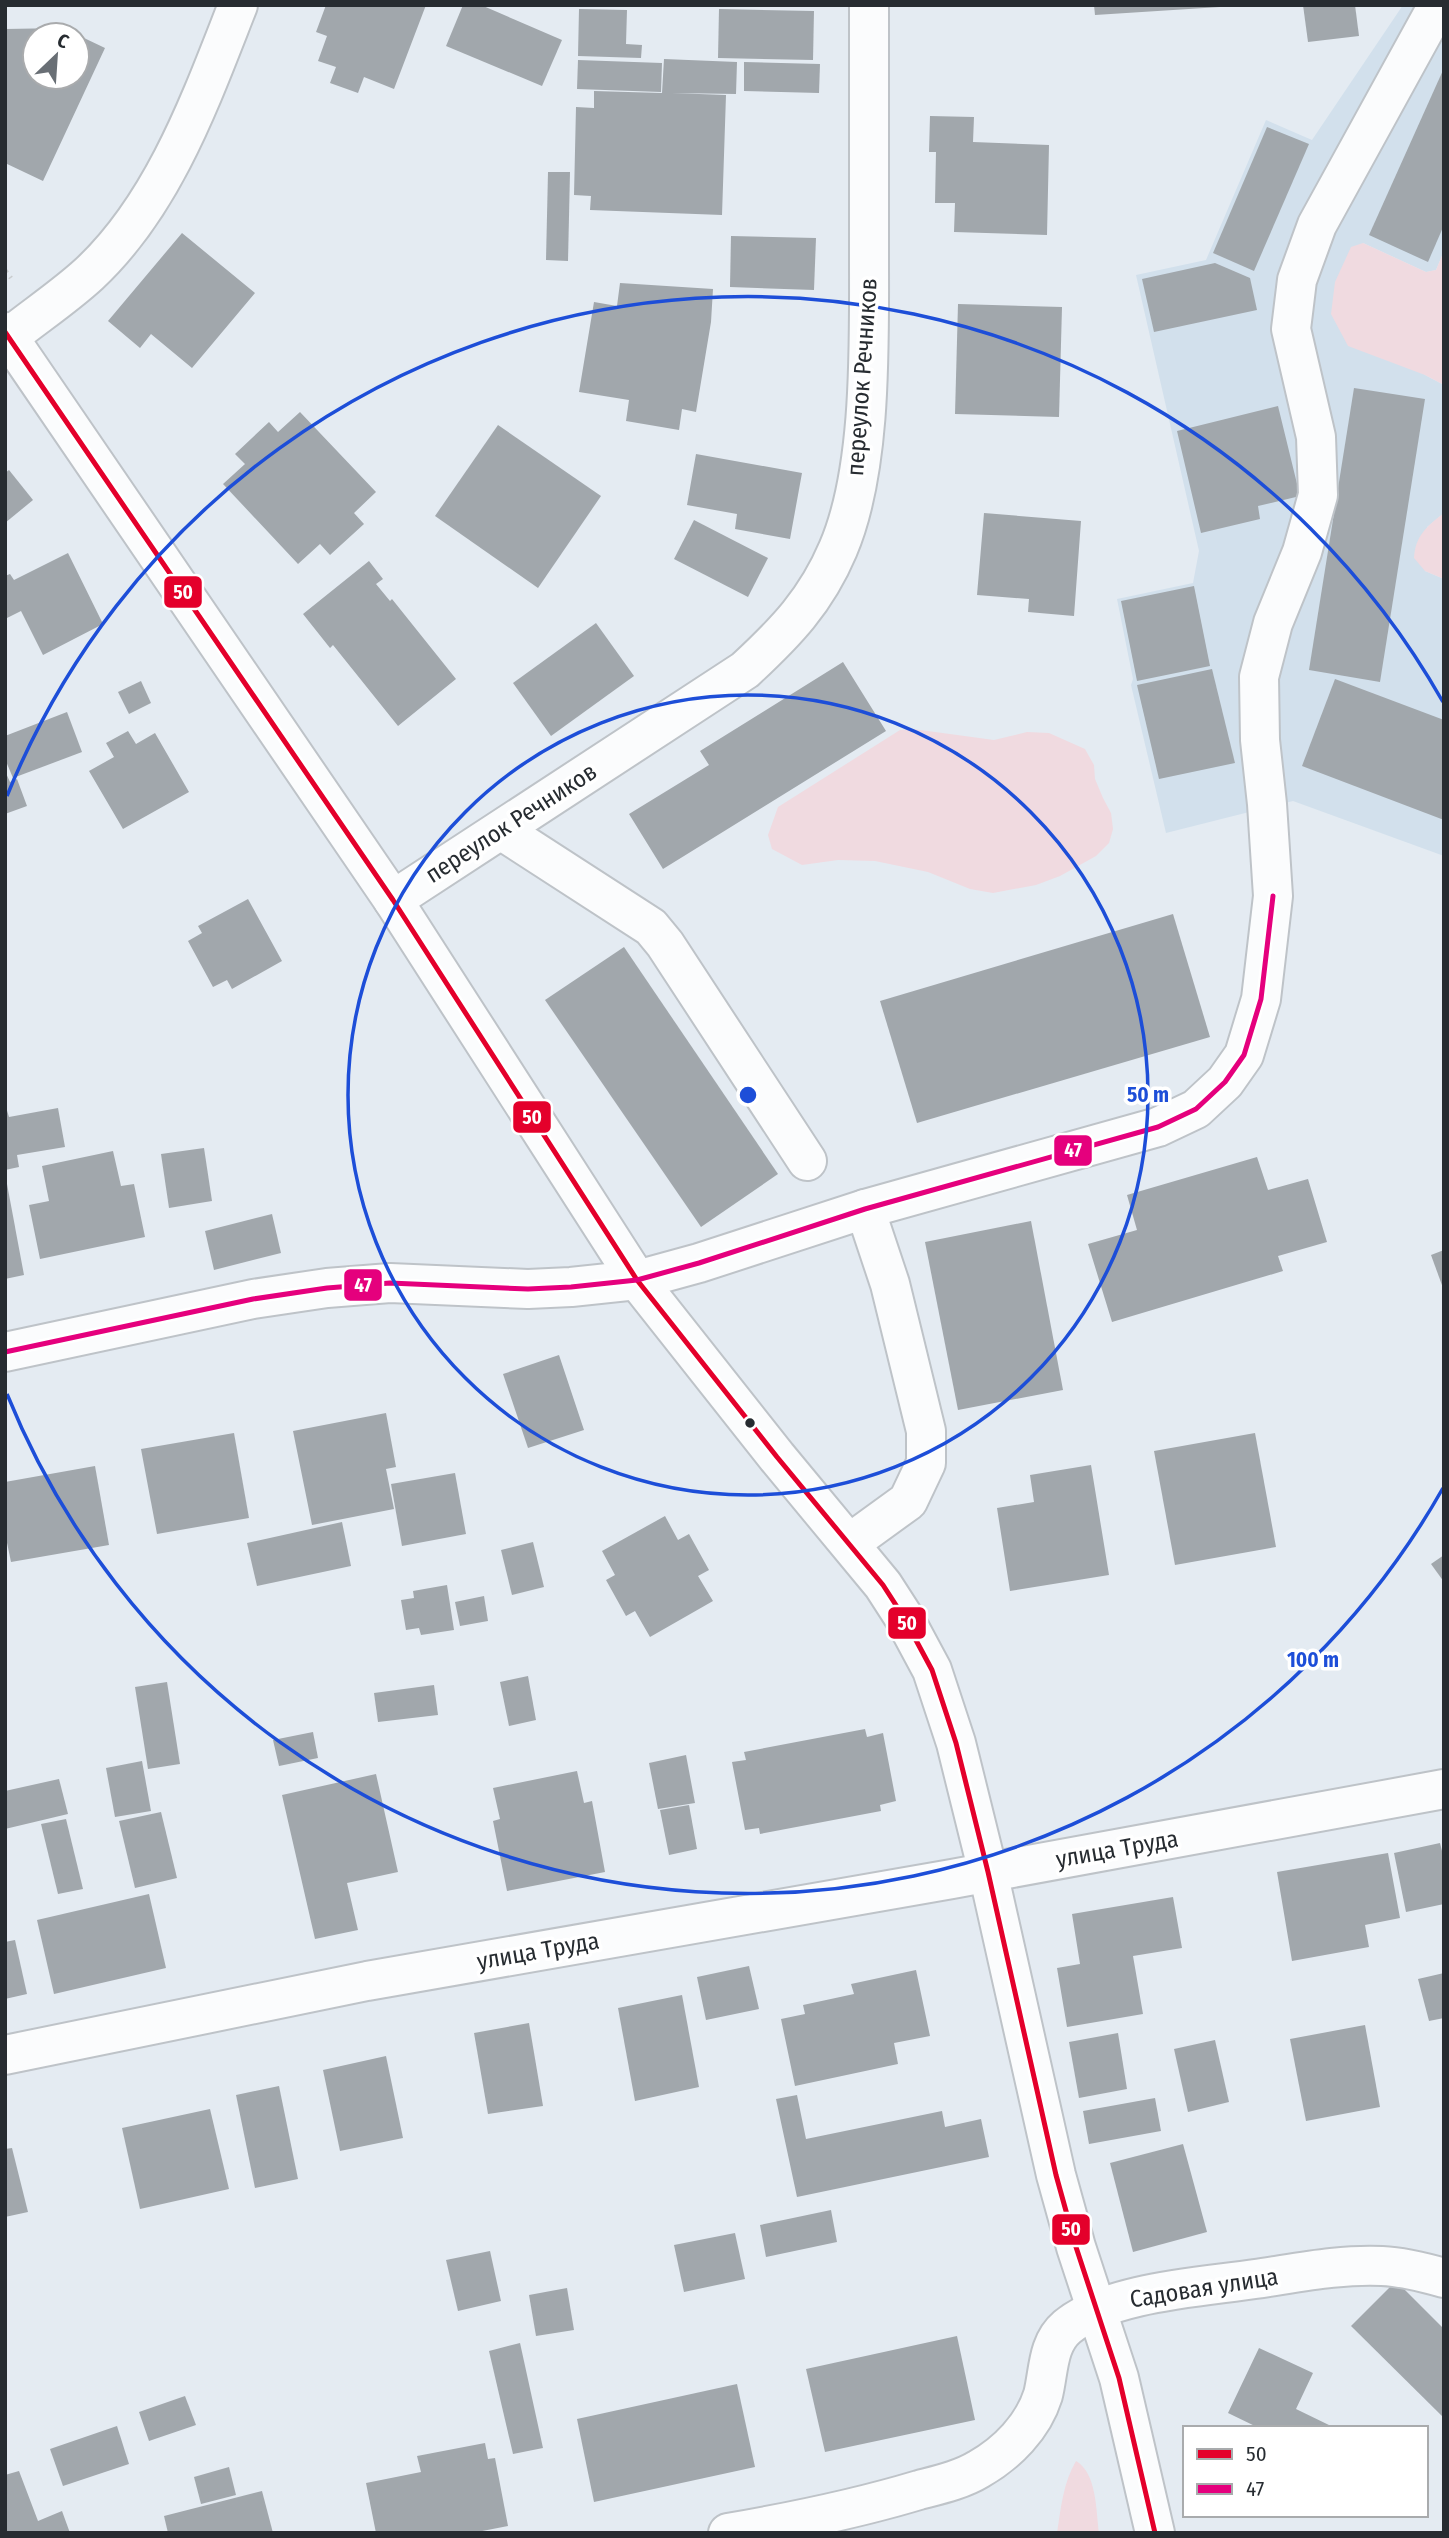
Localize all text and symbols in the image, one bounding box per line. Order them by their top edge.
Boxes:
north arrow [21,21,91,91]
text: С [54,29,72,54]
street label: переулок Речников [841,277,883,477]
line badge: 50 [163,575,203,609]
text: 50 [173,581,193,604]
street label: переулок Речников [420,757,602,889]
text: 50 m [1127,1082,1169,1108]
centre of rings [736,1083,760,1107]
line badge: 50 [512,1100,552,1134]
text: 50 [522,1106,542,1129]
line badge: 47 [1053,1134,1093,1167]
text: 47 [1064,1139,1082,1162]
line badge: 47 [343,1268,383,1302]
text: 47 [354,1274,372,1297]
unlabelled marker [743,1416,757,1430]
line badge: 50 [887,1606,927,1640]
text: 50 [897,1612,917,1635]
text: 100 m [1287,1647,1339,1673]
street label: улица Труда [1054,1824,1180,1874]
street label: улица Труда [475,1926,601,1976]
line badge: 50 [1051,2213,1091,2246]
text: 50 [1061,2218,1081,2241]
street label: Садовая улица [1128,2262,1280,2314]
legend [1183,2426,1428,2517]
text: 50 [1246,2441,1267,2467]
text: 47 [1246,2476,1264,2502]

